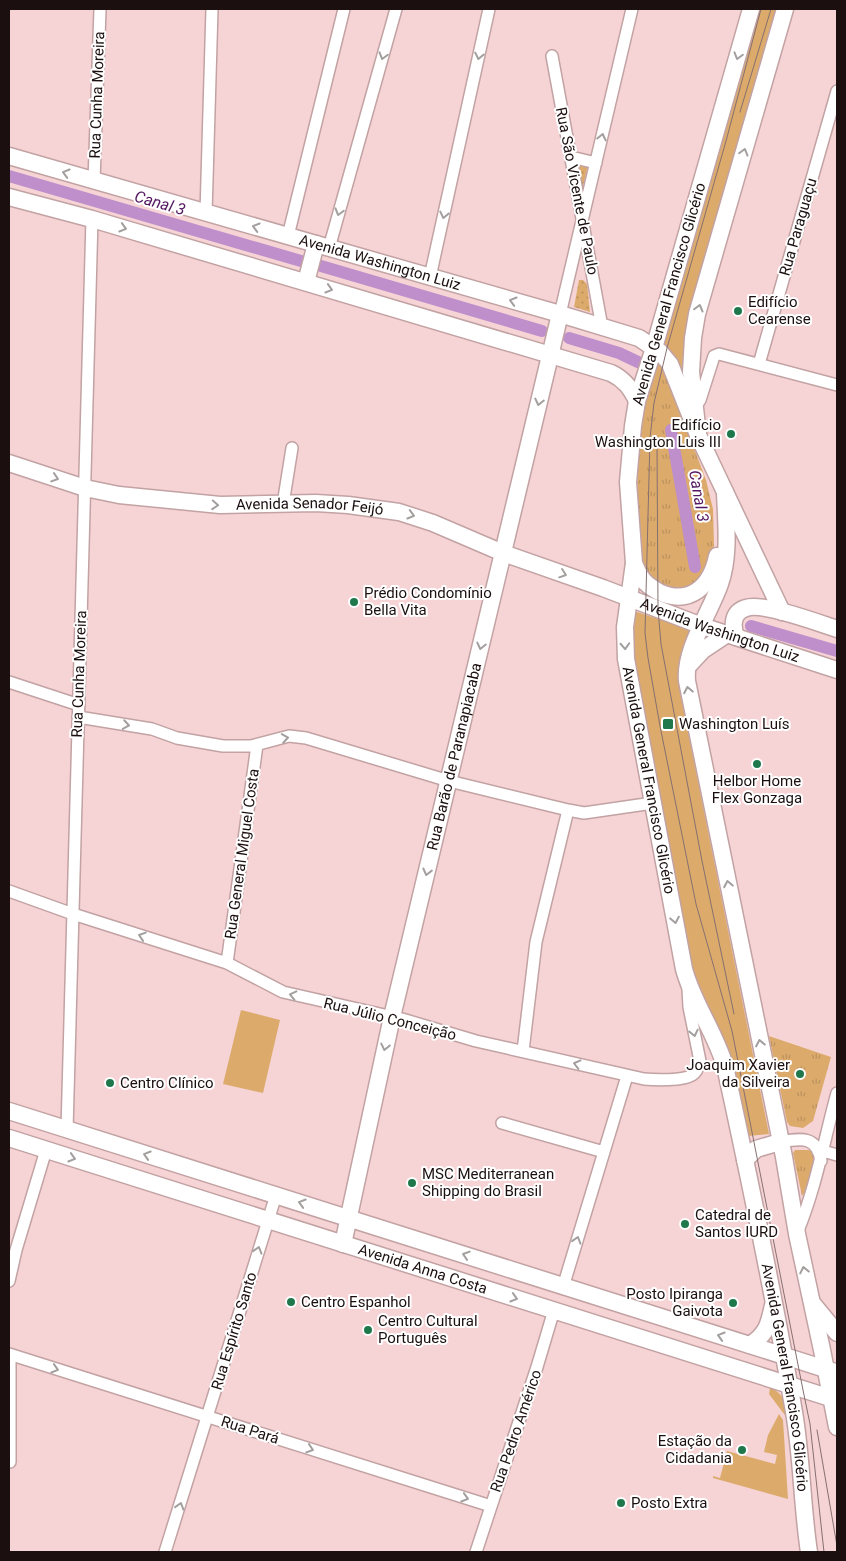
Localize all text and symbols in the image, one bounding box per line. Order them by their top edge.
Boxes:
street label: Rua Cunha Moreira [86,31,108,159]
one-way arrow [378,51,388,59]
one-way arrow [733,51,744,60]
one-way arrow [474,52,485,61]
street label: Rua São Vicente de Paulo [552,105,602,277]
one-way arrow [596,132,607,141]
one-way arrow [738,148,748,157]
one-way arrow [63,168,71,178]
street label: Rua Paraguaçu [775,176,821,278]
street label: Avenida General Francisco Glicério [629,181,709,407]
water label: Canal 3 [132,187,188,219]
one-way arrow [334,208,344,216]
one-way arrow [439,211,450,220]
one-way arrow [253,222,261,232]
one-way arrow [119,223,127,233]
street label: Avenida Washington Luiz [297,231,463,294]
one-way arrow [325,284,333,294]
place label: Edifício Cearense [748,293,811,328]
one-way arrow [510,296,518,306]
one-way arrow [693,304,704,313]
marker: Edifício Cearense [732,305,744,317]
one-way arrow [534,398,545,407]
place label: Edifício Washington Luis III [595,416,721,451]
marker: Edifício Washington Luis III [725,428,737,440]
water label: Canal 3 [685,469,713,524]
one-way arrow [50,473,59,483]
street label: Avenida Senador Feijó [236,494,385,519]
one-way arrow [211,499,219,510]
one-way arrow [407,510,415,520]
one-way arrow [558,568,567,578]
place label: Prédio Condomínio Bella Vita [364,584,492,619]
street label: Avenida Washington Luiz [638,594,802,666]
marker: Prédio Condomínio Bella Vita [348,596,360,608]
street label: Rua Cunha Moreira [68,610,90,738]
one-way arrow [476,641,487,650]
one-way arrow [619,642,630,650]
street label: Rua Barão de Paranapiacaba [423,661,485,852]
street label: Avenida General Francisco Glicério [619,665,679,895]
one-way arrow [684,686,694,694]
place label: Washington Luís [679,715,789,733]
marker: Washington Luís [661,717,675,731]
one-way arrow [122,720,131,730]
one-way arrow [281,733,289,743]
marker: Helbor Home Flex Gonzaga [751,758,763,770]
street label: Rua General Miguel Costa [221,768,263,940]
place label: Helbor Home Flex Gonzaga [712,772,802,807]
one-way arrow [422,867,433,876]
one-way arrow [723,879,734,888]
one-way arrow [669,915,679,924]
one-way arrow [138,932,147,942]
one-way arrow [289,990,298,1001]
street label: Rua Júlio Conceição [322,994,458,1044]
one-way arrow [688,1029,699,1038]
one-way arrow [755,1038,766,1047]
one-way arrow [381,1043,391,1051]
place label: Joaquim Xavier da Silveira [686,1056,790,1091]
one-way arrow [573,1059,582,1070]
marker: Joaquim Xavier da Silveira [794,1068,806,1080]
place label: Centro Clínico [120,1074,214,1092]
marker: Centro Clínico [104,1077,116,1089]
one-way arrow [143,1150,151,1160]
one-way arrow [67,1153,76,1163]
place label: MSC Mediterranean Shipping do Brasil [422,1165,554,1200]
marker: MSC Mediterranean Shipping do Brasil [406,1177,418,1189]
one-way arrow [298,1199,306,1209]
place label: Catedral de Santos IURD [695,1206,778,1241]
marker: Catedral de Santos IURD [679,1218,691,1230]
one-way arrow [571,1236,581,1245]
street label: Avenida Anna Costa [356,1240,490,1298]
one-way arrow [253,1246,263,1255]
one-way arrow [463,1251,471,1261]
street label: Avenida General Francisco Glicério [758,1262,812,1492]
one-way arrow [799,1266,810,1274]
street label: Rua Espírito Santo [208,1270,260,1392]
place label: Posto Ipiranga Gaivota [626,1285,723,1320]
one-way arrow [510,1292,518,1302]
place label: Centro Espanhol [301,1293,411,1311]
marker: Centro Espanhol [285,1296,297,1308]
marker: Posto Ipiranga Gaivota [727,1297,739,1309]
place label: Centro Cultural Português [378,1312,478,1347]
marker: Centro Cultural Português [362,1324,374,1336]
one-way arrow [717,1331,725,1341]
one-way arrow [51,1363,59,1373]
street label: Rua Pedro Américo [487,1367,545,1495]
street label: Rua Pará [219,1412,281,1448]
place label: Estação da Cidadania [658,1432,732,1467]
one-way arrow [306,1444,314,1454]
marker: Estação da Cidadania [736,1444,748,1456]
one-way arrow [461,1492,469,1502]
place label: Posto Extra [631,1494,708,1512]
marker: Posto Extra [615,1497,627,1509]
one-way arrow [174,1502,184,1510]

